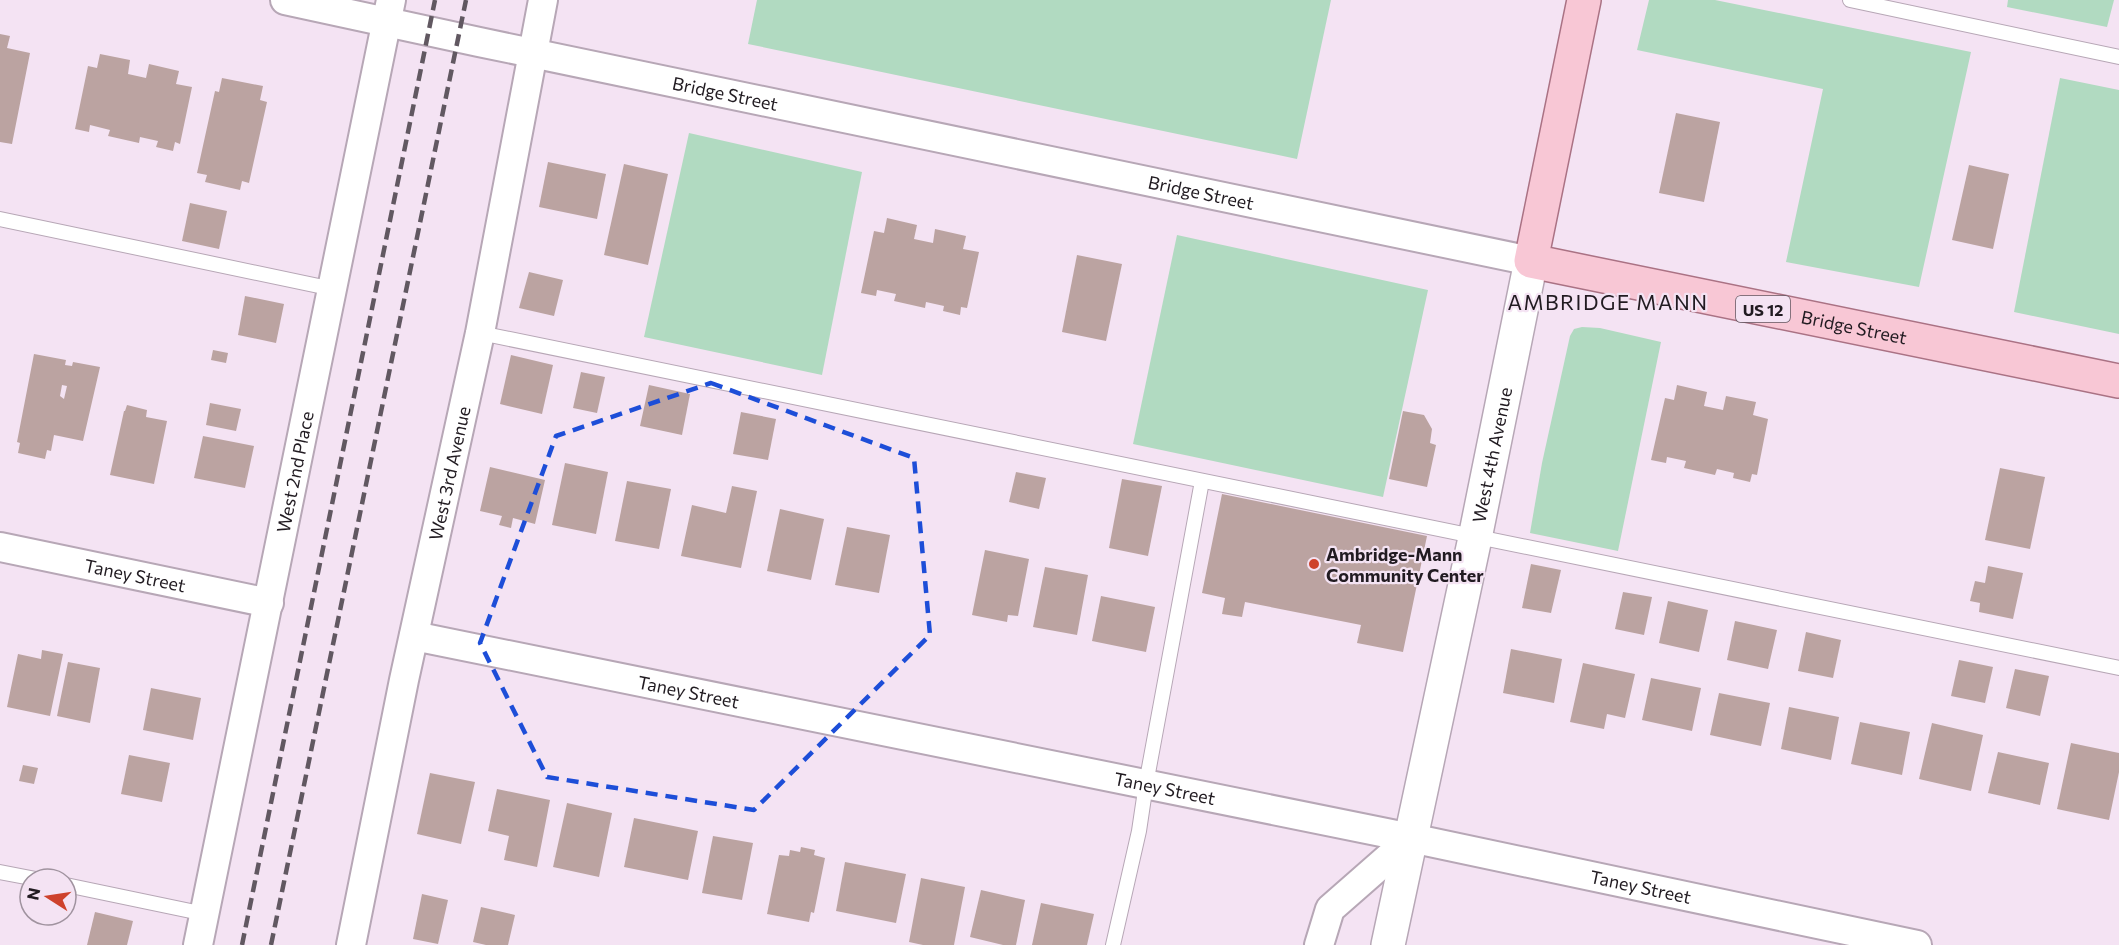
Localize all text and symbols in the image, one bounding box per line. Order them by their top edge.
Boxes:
street label: Bridge Street [670,72,780,115]
street label: Bridge Street [1146,171,1256,214]
district label: AMBRIDGE MANN [1507,289,1709,314]
road number: US 12 [1736,296,1790,322]
street label: Bridge Street [1799,305,1909,348]
street label: West 4th Avenue [1467,385,1516,525]
street label: West 3rd Avenue [424,404,475,542]
street label: West 2nd Place [272,409,318,534]
place label: Ambridge-Mann Community Center [1326,543,1484,586]
street label: Taney Street [83,554,188,596]
marker: Ambridge-Mann Community Center [1307,557,1321,571]
street label: Taney Street [636,671,741,713]
street label: Taney Street [1112,767,1217,809]
street label: Taney Street [1588,865,1693,908]
north arrow [18,867,78,927]
text: N [22,886,43,902]

